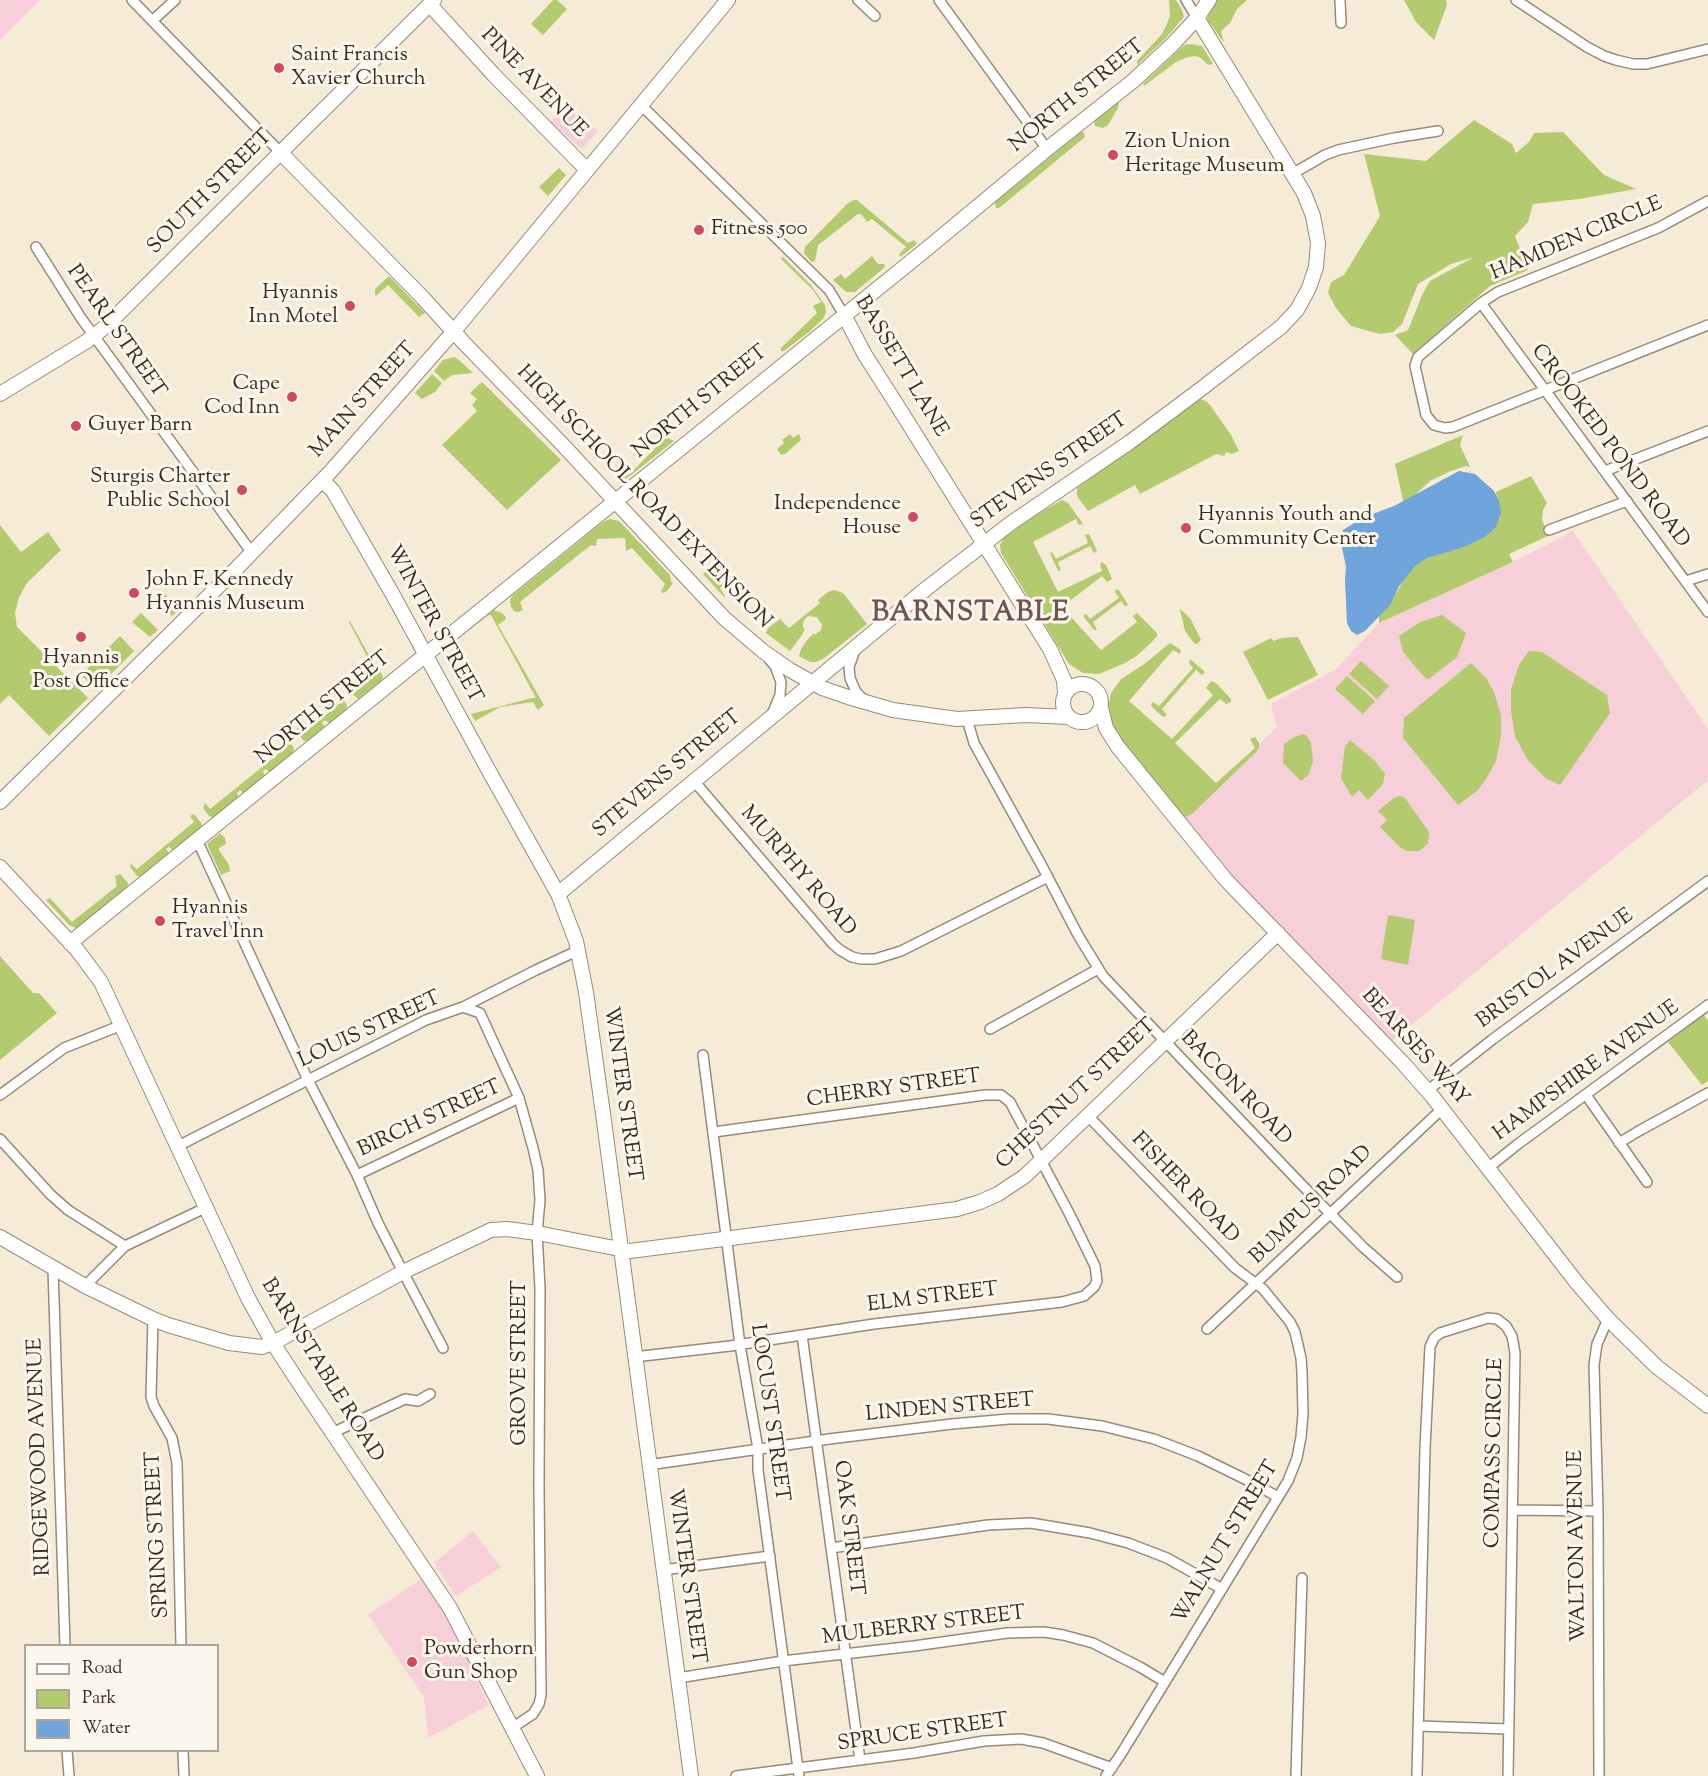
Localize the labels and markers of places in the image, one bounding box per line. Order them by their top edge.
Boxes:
place label: Saint Francis Xavier Church [291,43,426,93]
marker: Saint Francis Xavier Church [272,61,286,75]
place label: Zion Union Heritage Museum [1125,130,1285,180]
marker: Zion Union Heritage Museum [1106,148,1120,162]
place label: Fitness 500 [711,217,808,243]
marker: Fitness 500 [692,223,706,237]
place label: Hyannis Inn Motel [249,281,338,331]
marker: Hyannis Inn Motel [343,299,357,313]
place label: Cape Cod Inn [204,372,280,422]
marker: Cape Cod Inn [285,390,299,404]
place label: Guyer Barn [88,413,192,439]
marker: Guyer Barn [69,419,83,433]
place label: Sturgis Charter Public School [90,465,230,515]
marker: Sturgis Charter Public School [235,483,249,497]
place label: Independence House [774,492,901,542]
place label: Hyannis Youth and Community Center [1198,503,1376,553]
marker: Independence House [906,510,920,524]
marker: Hyannis Youth and Community Center [1179,521,1193,535]
place label: John F. Kennedy Hyannis Museum [146,568,305,618]
marker: John F. Kennedy Hyannis Museum [127,586,141,600]
marker: Hyannis Post Office [74,630,88,644]
place label: Hyannis Post Office [33,646,129,696]
place label: Hyannis Travel Inn [172,896,264,946]
marker: Hyannis Travel Inn [153,914,167,928]
place label: Powderhorn Gun Shop [424,1637,534,1687]
marker: Powderhorn Gun Shop [405,1655,419,1669]

